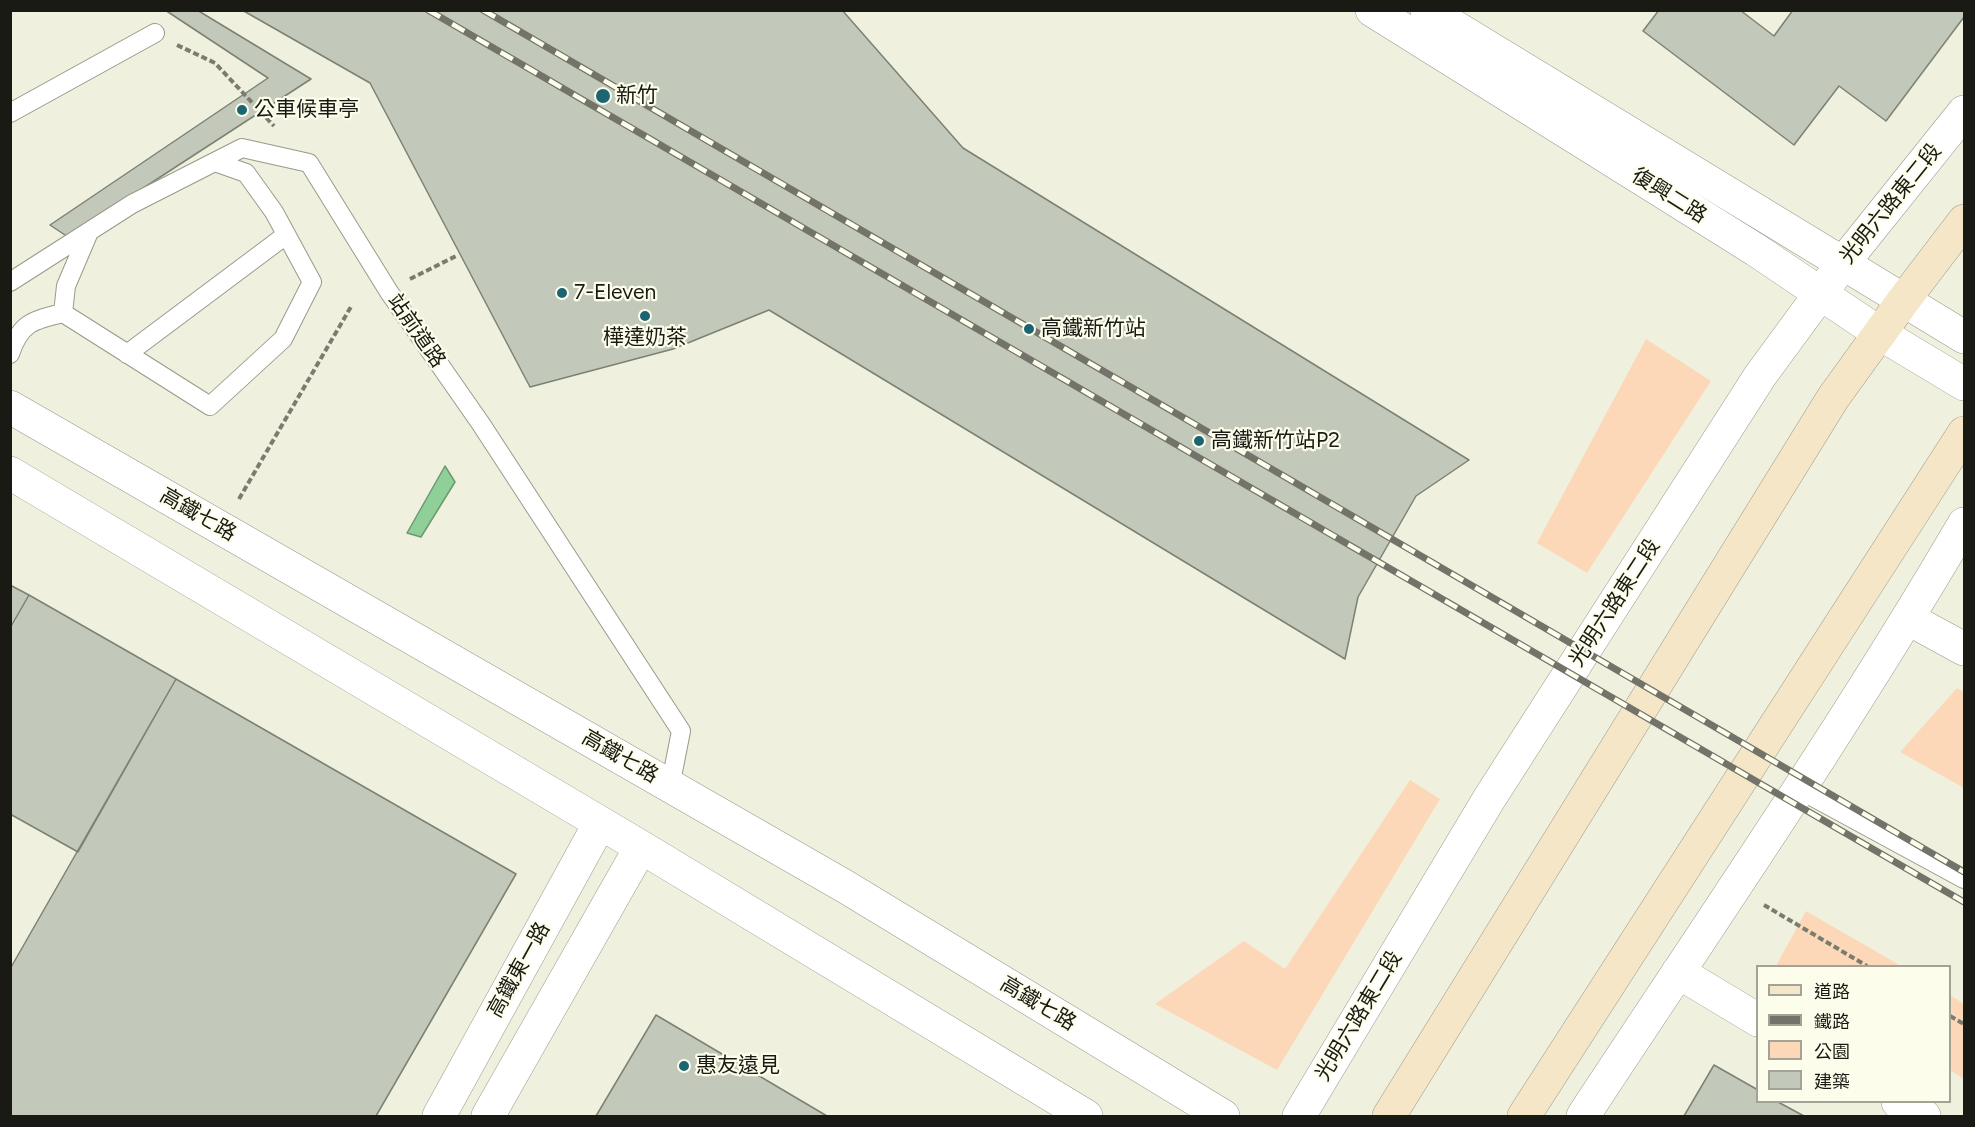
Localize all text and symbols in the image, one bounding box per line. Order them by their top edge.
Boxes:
place label: 新竹 [616,83,658,109]
marker: 新竹 [594,87,612,105]
place label: 公車候車亭 [254,97,359,123]
marker: 公車候車亭 [235,103,249,117]
street label: 光明六路東二段 [1835,139,1947,269]
street label: 復興二路 [1627,163,1711,229]
place label: 7-Eleven [574,280,656,306]
marker: 7-Eleven [555,286,569,300]
street label: 站前道路 [382,289,450,373]
marker: 樺達奶茶 [638,309,652,323]
place label: 高鐵新竹站 [1041,316,1146,342]
marker: 高鐵新竹站 [1022,322,1036,336]
place label: 樺達奶茶 [603,325,687,351]
place label: 高鐵新竹站P2 [1211,428,1340,454]
marker: 高鐵新竹站P2 [1192,434,1206,448]
street label: 高鐵七路 [155,483,241,547]
street label: 光明六路東二段 [1564,534,1666,672]
street label: 高鐵七路 [577,725,663,789]
street label: 高鐵東一路 [483,918,555,1022]
street label: 光明六路東二段 [1310,947,1408,1085]
legend [1756,965,1951,1103]
street label: 高鐵七路 [996,972,1080,1036]
text: 道路 [1814,981,1850,1003]
text: 鐵路 [1814,1011,1850,1033]
text: 公園 [1814,1041,1850,1063]
place label: 惠友遠見 [696,1053,780,1079]
marker: 惠友遠見 [677,1059,691,1073]
text: 建築 [1814,1071,1850,1093]

